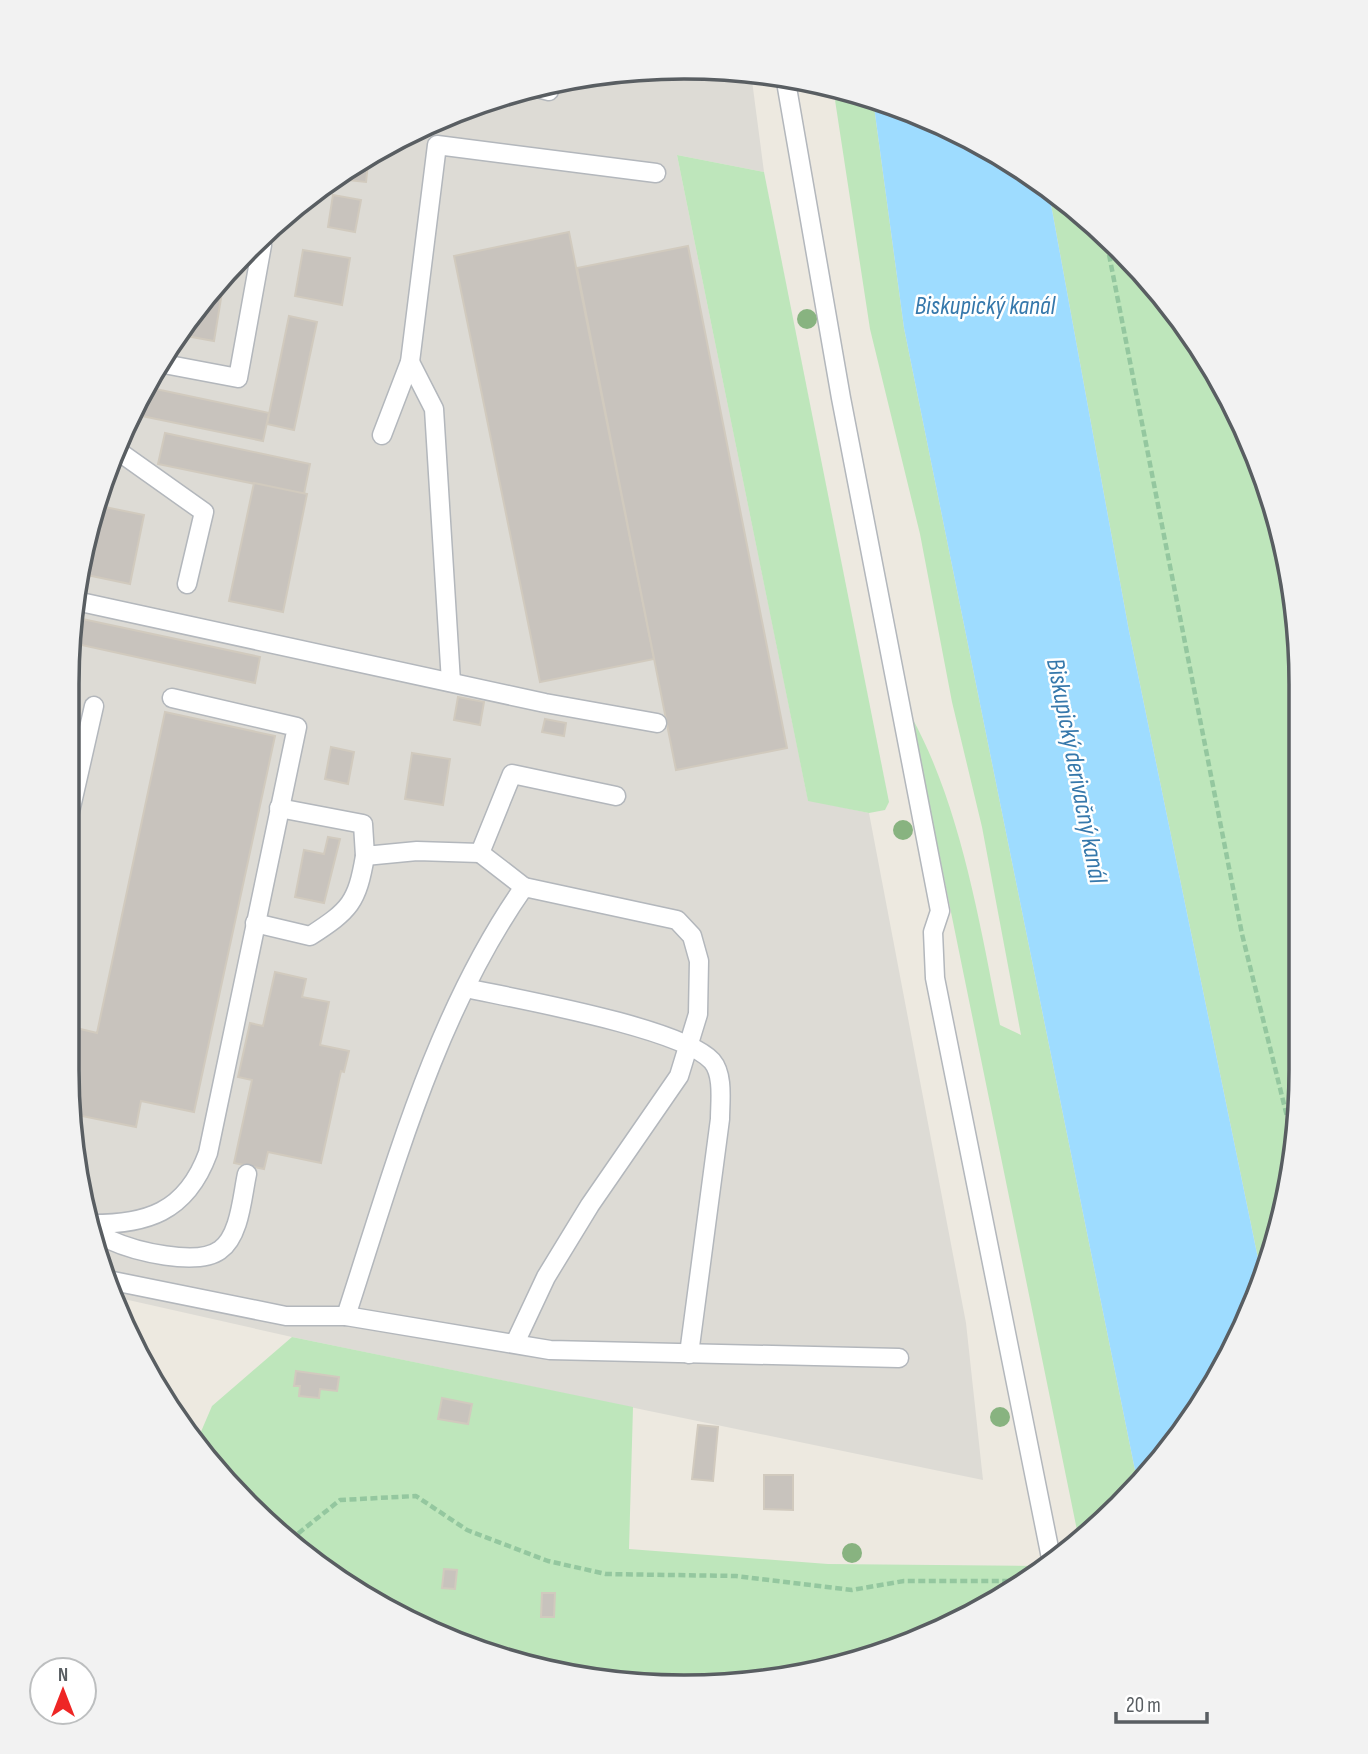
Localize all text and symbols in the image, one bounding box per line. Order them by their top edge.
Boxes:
water label: Biskupický kanál [915,291,1057,322]
water label: Biskupický derivačný kanál [1039,656,1113,887]
north arrow [28,1656,98,1726]
text: N [58,1664,68,1687]
scale bar [1116,1680,1207,1724]
text: 20 m [1126,1693,1161,1718]

